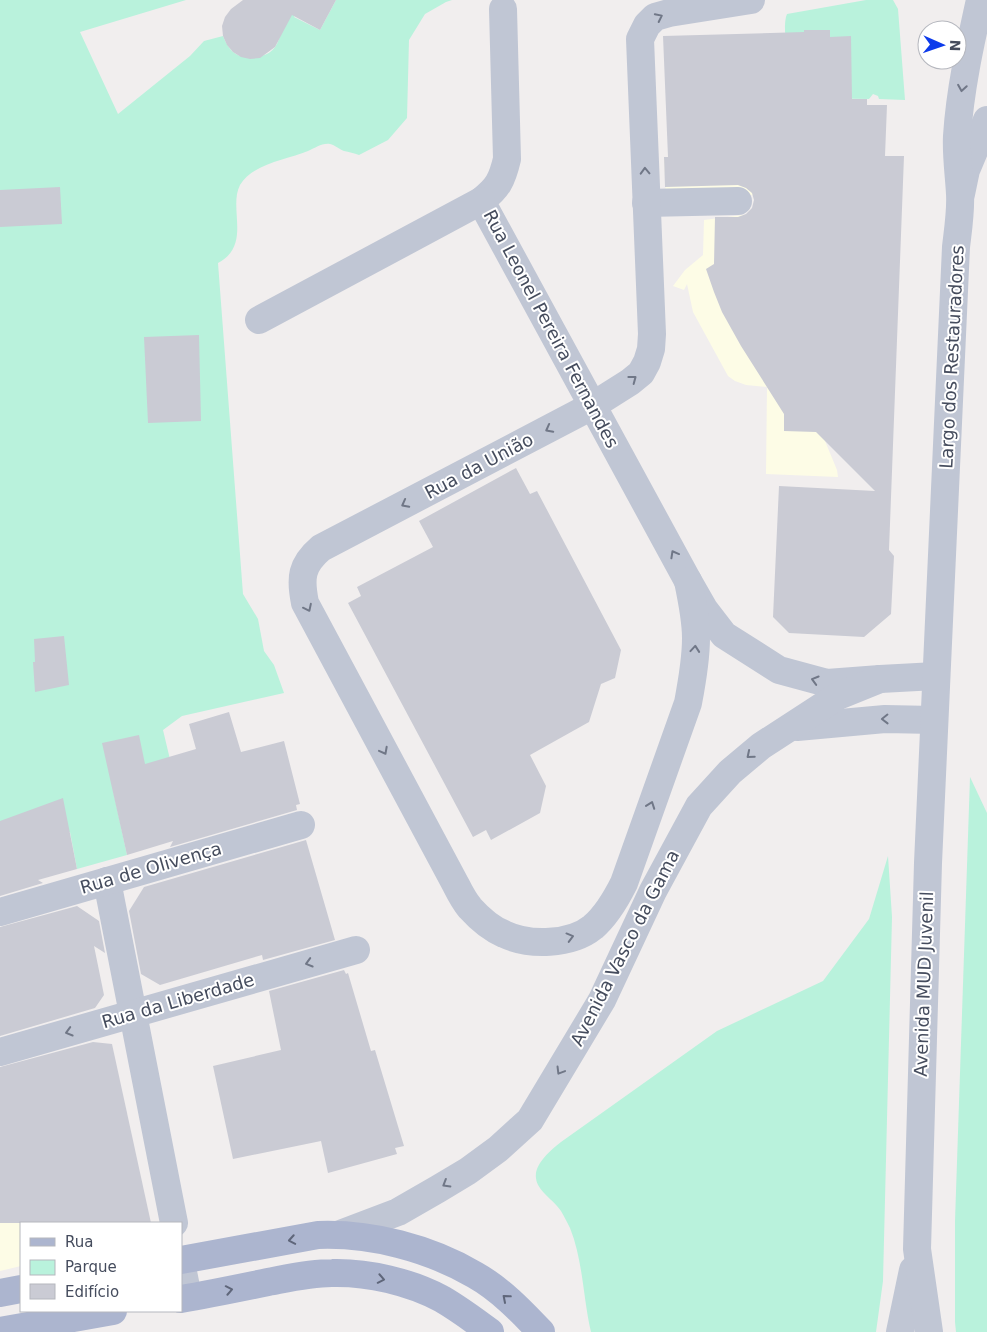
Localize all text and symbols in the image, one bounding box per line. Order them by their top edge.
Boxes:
one-way arrow [654,13,663,23]
north arrow [917,20,967,70]
text: N [947,39,963,52]
one-way arrow [958,84,968,92]
one-way arrow [639,167,650,175]
street label: Rua Leonel Pereira Fernandes [480,206,623,451]
street label: Largo dos Restauradores [935,245,968,469]
one-way arrow [627,377,636,385]
one-way arrow [545,423,554,433]
street label: Rua da União [421,428,537,503]
one-way arrow [401,498,410,508]
one-way arrow [670,551,680,560]
one-way arrow [302,603,313,612]
one-way arrow [690,645,701,653]
one-way arrow [811,675,819,685]
one-way arrow [881,714,889,725]
one-way arrow [378,746,388,755]
one-way arrow [747,750,756,759]
one-way arrow [646,801,656,810]
street label: Rua de Olivença [78,837,224,898]
street label: Avenida Vasco da Gama [566,846,683,1049]
street label: Avenida MUD Juvenil [910,891,937,1077]
one-way arrow [565,932,574,943]
one-way arrow [305,958,313,968]
street label: Rua da Liberdade [99,969,257,1032]
one-way arrow [65,1027,73,1037]
one-way arrow [556,1066,566,1075]
one-way arrow [443,1177,452,1187]
legend [20,1222,182,1312]
text: Rua [65,1233,93,1251]
one-way arrow [287,1234,296,1244]
text: Parque [65,1258,117,1276]
one-way arrow [377,1273,386,1283]
text: Edifício [65,1283,119,1301]
one-way arrow [225,1285,234,1295]
one-way arrow [503,1295,512,1304]

